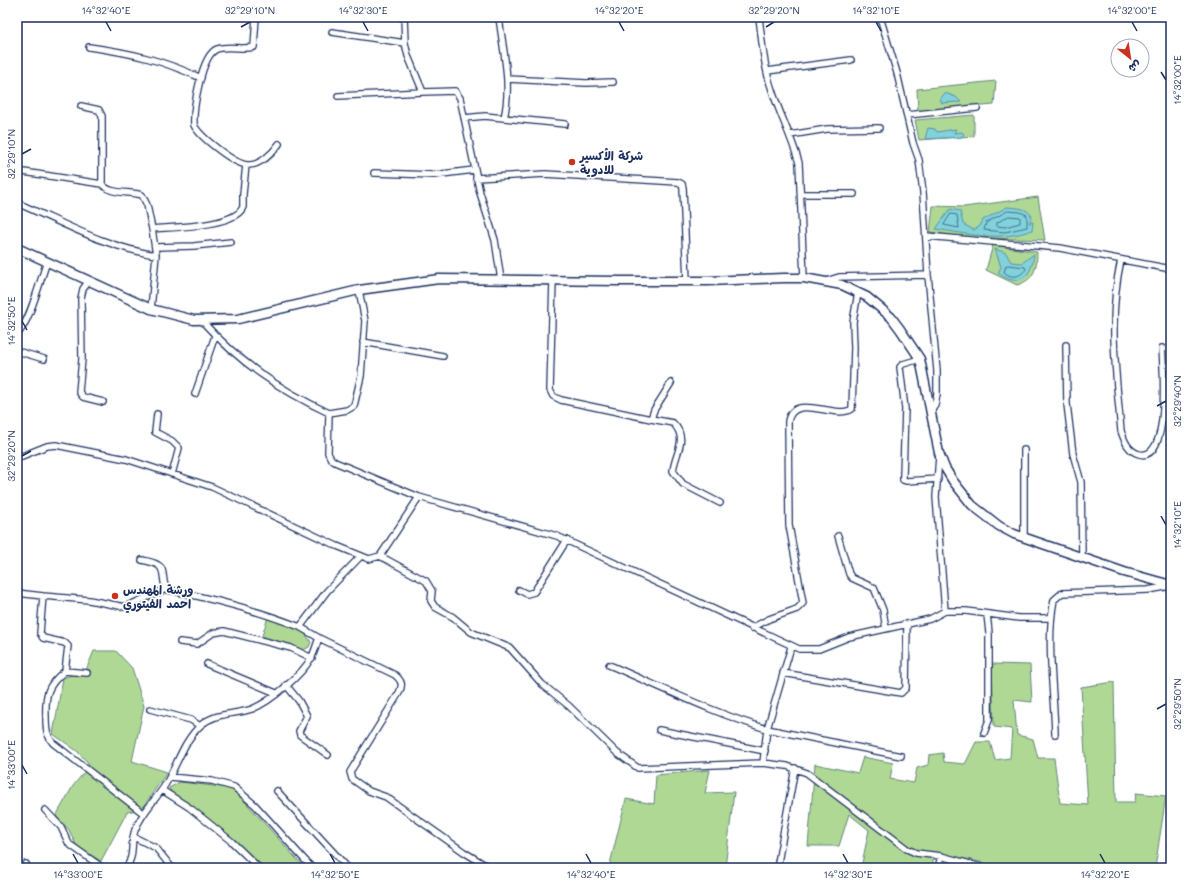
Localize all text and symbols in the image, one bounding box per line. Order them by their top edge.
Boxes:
text: 14°32'40"E [81,3,131,17]
text: 32°29'10"N [225,3,275,17]
text: 14°32'30"E [338,3,388,17]
text: 14°32'20"E [595,3,644,17]
text: 32°29'20"N [748,3,800,17]
text: 14°32'10"E [852,3,900,17]
text: 14°32'00"E [1107,3,1157,17]
north arrow [1110,38,1150,78]
text: 14°32'00"E [1170,55,1184,105]
text: ش [1126,58,1144,77]
text: 32°29'10"N [4,129,18,179]
place label: شركة الأكسير للادوية [579,147,643,177]
marker: شركة الأكسير للادوية [567,157,577,167]
text: 14°32'50"E [4,296,18,346]
text: 32°29'40"N [1170,375,1184,427]
text: 32°29'20"N [4,430,18,482]
text: 14°32'10"E [1170,501,1184,549]
place label: ورشة المهندس احمد الفيتوري [123,581,193,613]
marker: ورشة المهندس احمد الفيتوري [110,591,120,601]
text: 32°29'50"N [1170,678,1184,730]
text: 14°33'00"E [4,740,18,790]
text: 14°33'00"E [53,867,103,881]
text: 14°32'50"E [310,867,360,881]
text: 14°32'40"E [566,867,616,881]
text: 14°32'30"E [823,867,873,881]
text: 14°32'20"E [1081,867,1130,881]

